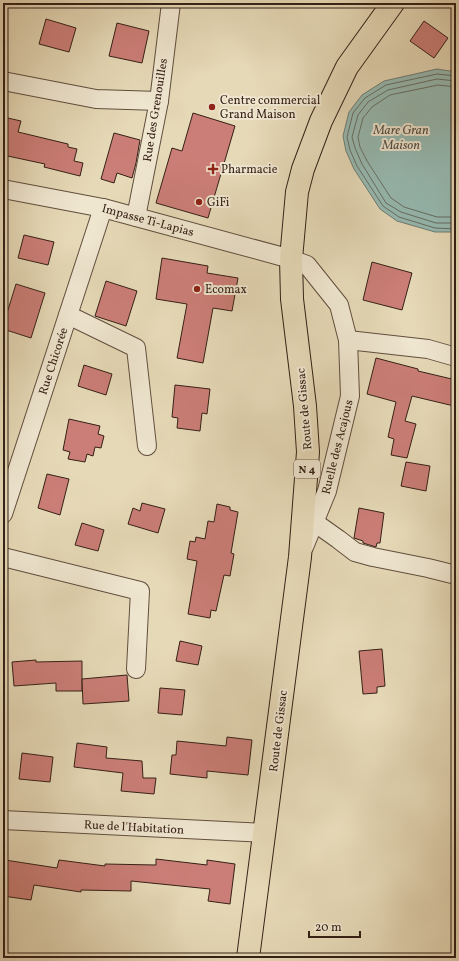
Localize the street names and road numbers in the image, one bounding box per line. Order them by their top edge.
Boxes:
street label: Rue des Grenouilles [140,57,172,163]
street label: Impasse Ti-Lapias [100,201,196,241]
street label: Rue Chicorée [36,325,72,397]
street label: Route de Gissac [293,367,317,451]
street label: Ruelle des Acajous [318,398,357,496]
road number: N 4 [294,460,320,478]
street label: Route de Gissac [266,689,292,773]
street label: Rue de l'Habitation [83,817,184,839]

